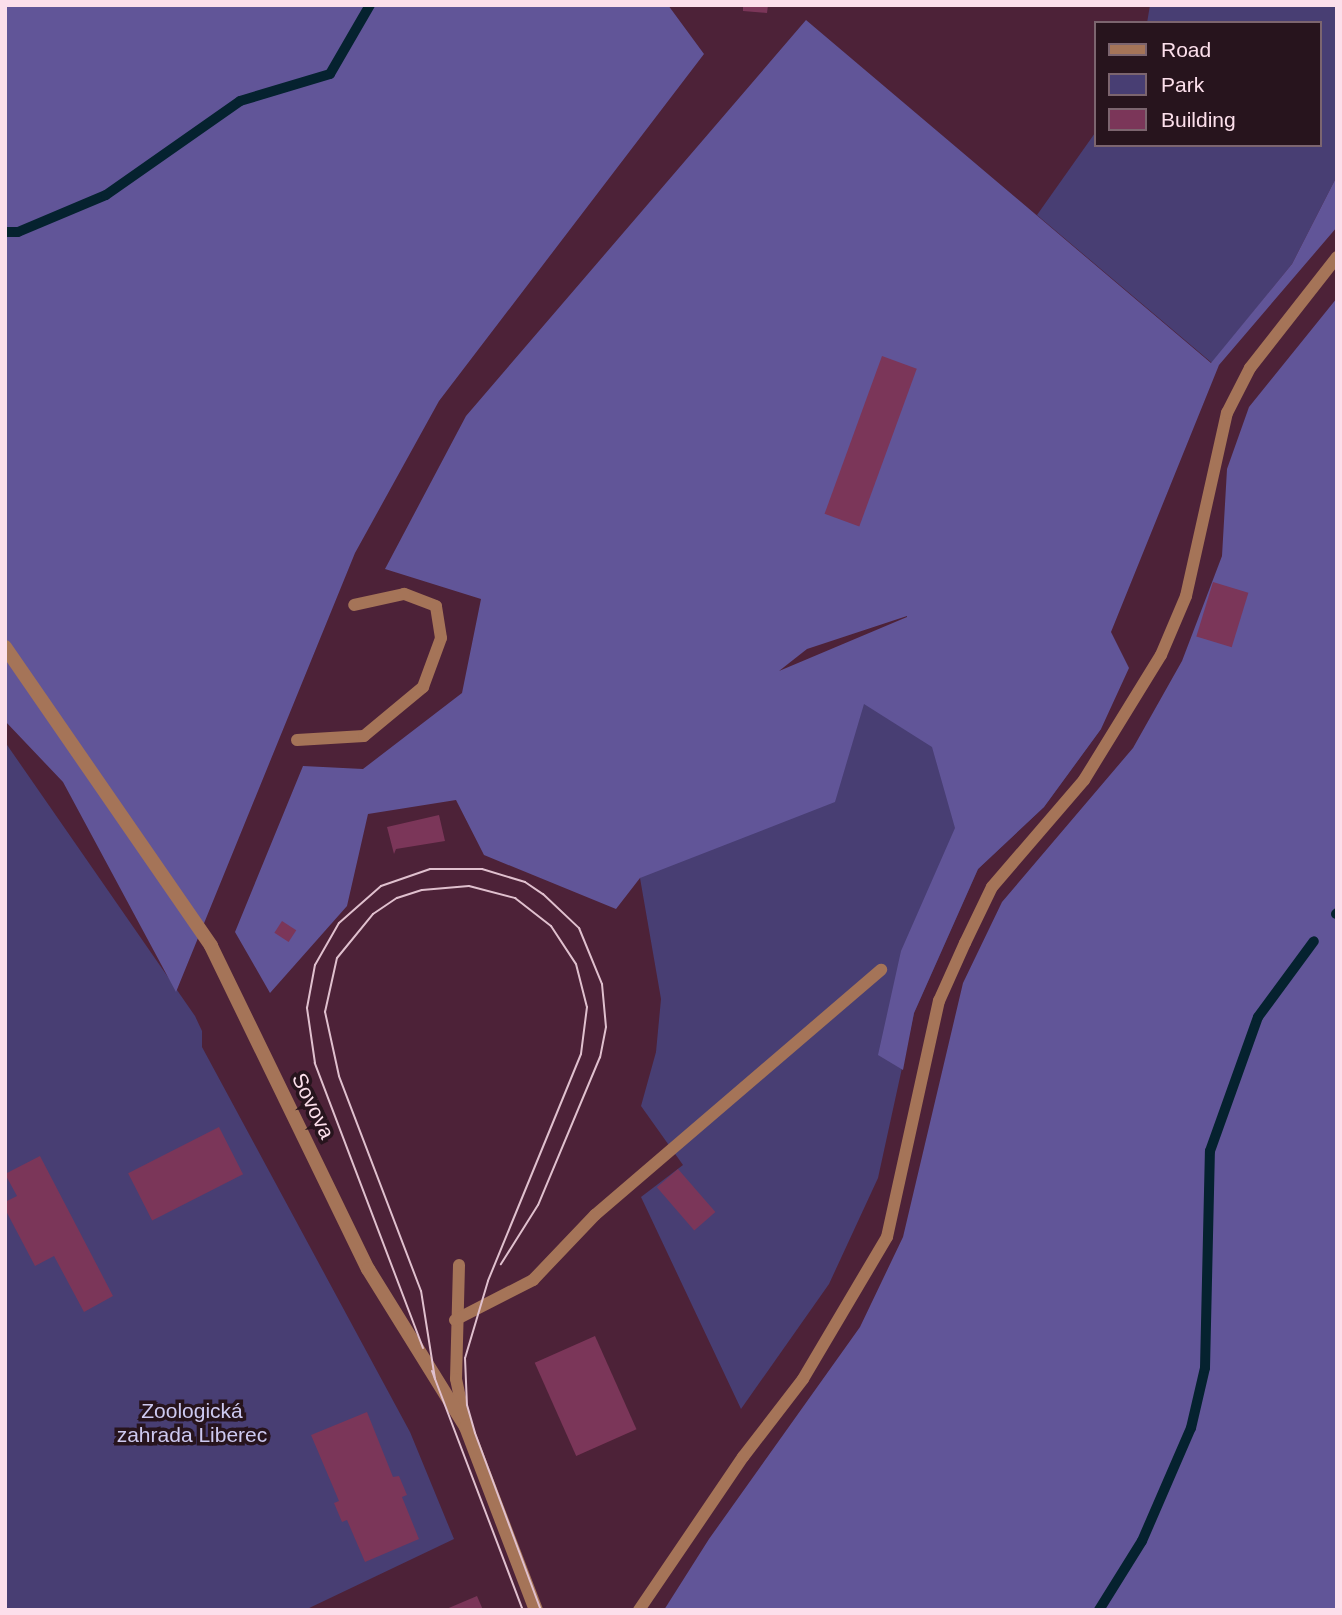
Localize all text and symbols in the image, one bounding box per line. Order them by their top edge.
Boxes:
legend [1094,21,1321,147]
text: Road [1161,38,1211,61]
text: Park [1161,73,1204,96]
text: Building [1161,108,1236,131]
street label: Sovova [286,1069,340,1143]
park label: Zoologická zahrada Liberec [117,1398,267,1448]

